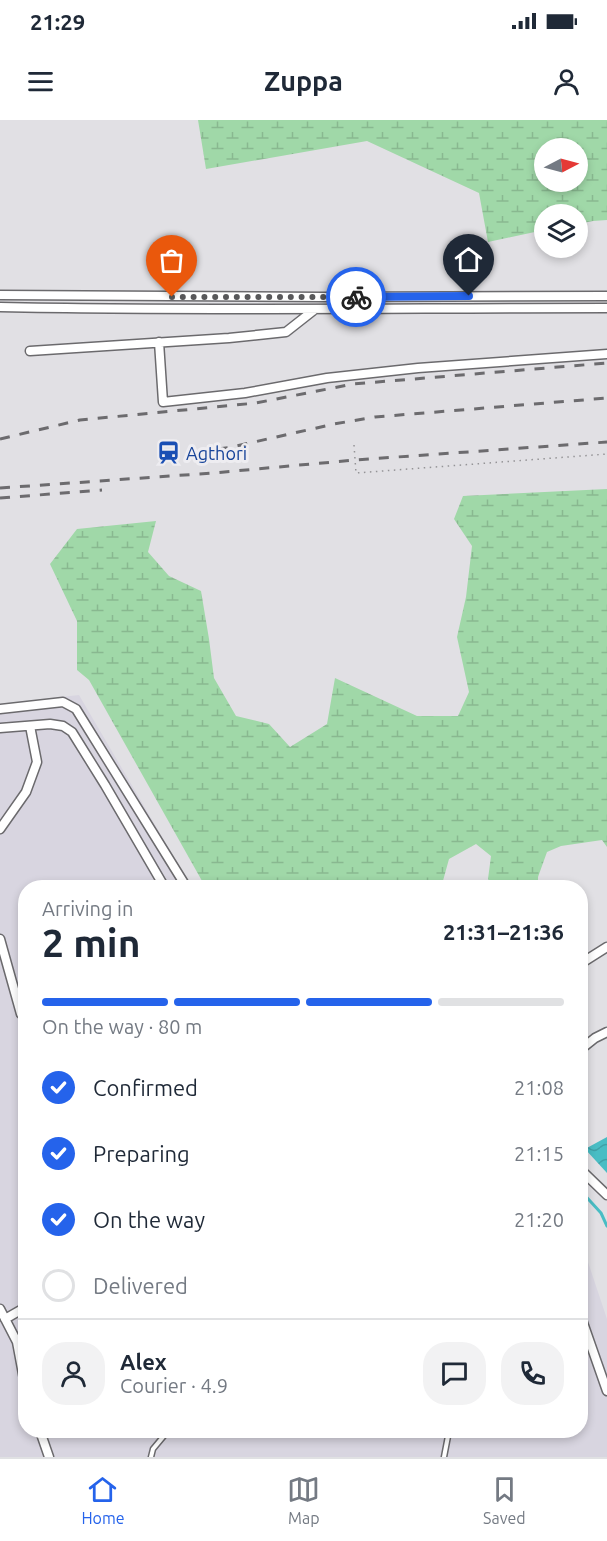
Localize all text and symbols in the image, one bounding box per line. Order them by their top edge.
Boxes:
text: 21:29 [30,9,85,34]
icon: menu [24,65,57,98]
icon: person [550,65,583,98]
text: Zuppa [264,66,343,96]
north arrow [534,138,588,192]
map controls [534,138,588,258]
button: layers [534,204,588,258]
pin [443,234,494,296]
pin [146,235,197,297]
icon: home [452,243,485,276]
icon: bag [155,244,188,277]
courier [326,267,386,327]
icon: bike [340,281,373,314]
station icon: Agthori [155,440,181,466]
place label: Agthori [186,443,247,463]
text: Arriving in [42,897,133,920]
text: 21:31–21:36 [443,919,564,944]
text: 2 min [42,921,141,964]
text: On the way · 80 m [42,1015,202,1038]
icon: check [42,1071,75,1104]
text: Confirmed [93,1075,198,1100]
text: 21:08 [514,1076,564,1099]
icon: check [42,1137,75,1170]
text: Preparing [93,1141,190,1166]
text: 21:15 [514,1142,564,1165]
icon: check [42,1203,75,1236]
text: On the way [93,1207,205,1232]
text: 21:20 [514,1208,564,1231]
text: Delivered [93,1273,188,1298]
button: person [42,1342,105,1405]
button: chat [423,1342,486,1405]
button: phone [501,1342,564,1405]
text: Alex [120,1349,167,1374]
text: Courier · 4.9 [120,1374,228,1397]
tab: Home [81,1473,125,1527]
tab: Map [287,1473,320,1527]
tab: Saved [483,1473,526,1527]

